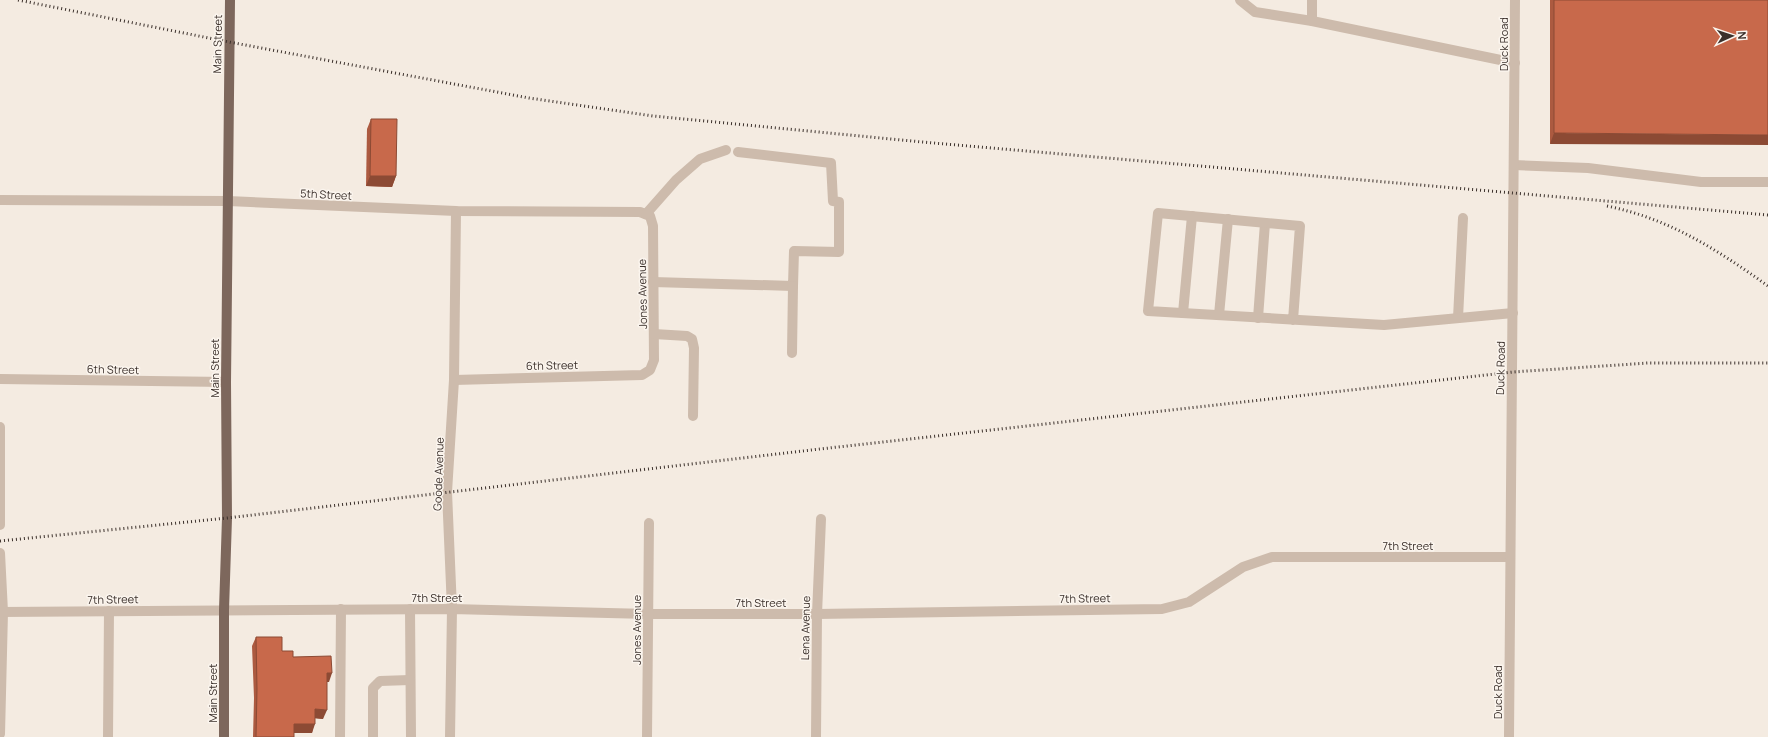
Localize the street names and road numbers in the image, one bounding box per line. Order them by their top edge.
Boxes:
street label: Main Street [209,14,225,74]
street label: Duck Road [1496,17,1511,71]
street label: 5th Street [300,185,352,203]
street label: Jones Avenue [634,258,650,329]
street label: Main Street [207,339,222,397]
street label: Duck Road [1492,341,1508,395]
street label: 6th Street [526,357,578,373]
street label: 6th Street [87,361,139,377]
street label: Goode Avenue [429,436,447,511]
street label: 7th Street [1383,538,1433,553]
street label: 7th Street [412,590,462,605]
street label: 7th Street [1059,590,1111,606]
street label: 7th Street [87,591,139,607]
street label: Jones Avenue [629,594,644,665]
street label: 7th Street [736,595,786,610]
street label: Lena Avenue [797,595,813,660]
street label: Main Street [205,664,220,722]
street label: Duck Road [1490,665,1505,719]

